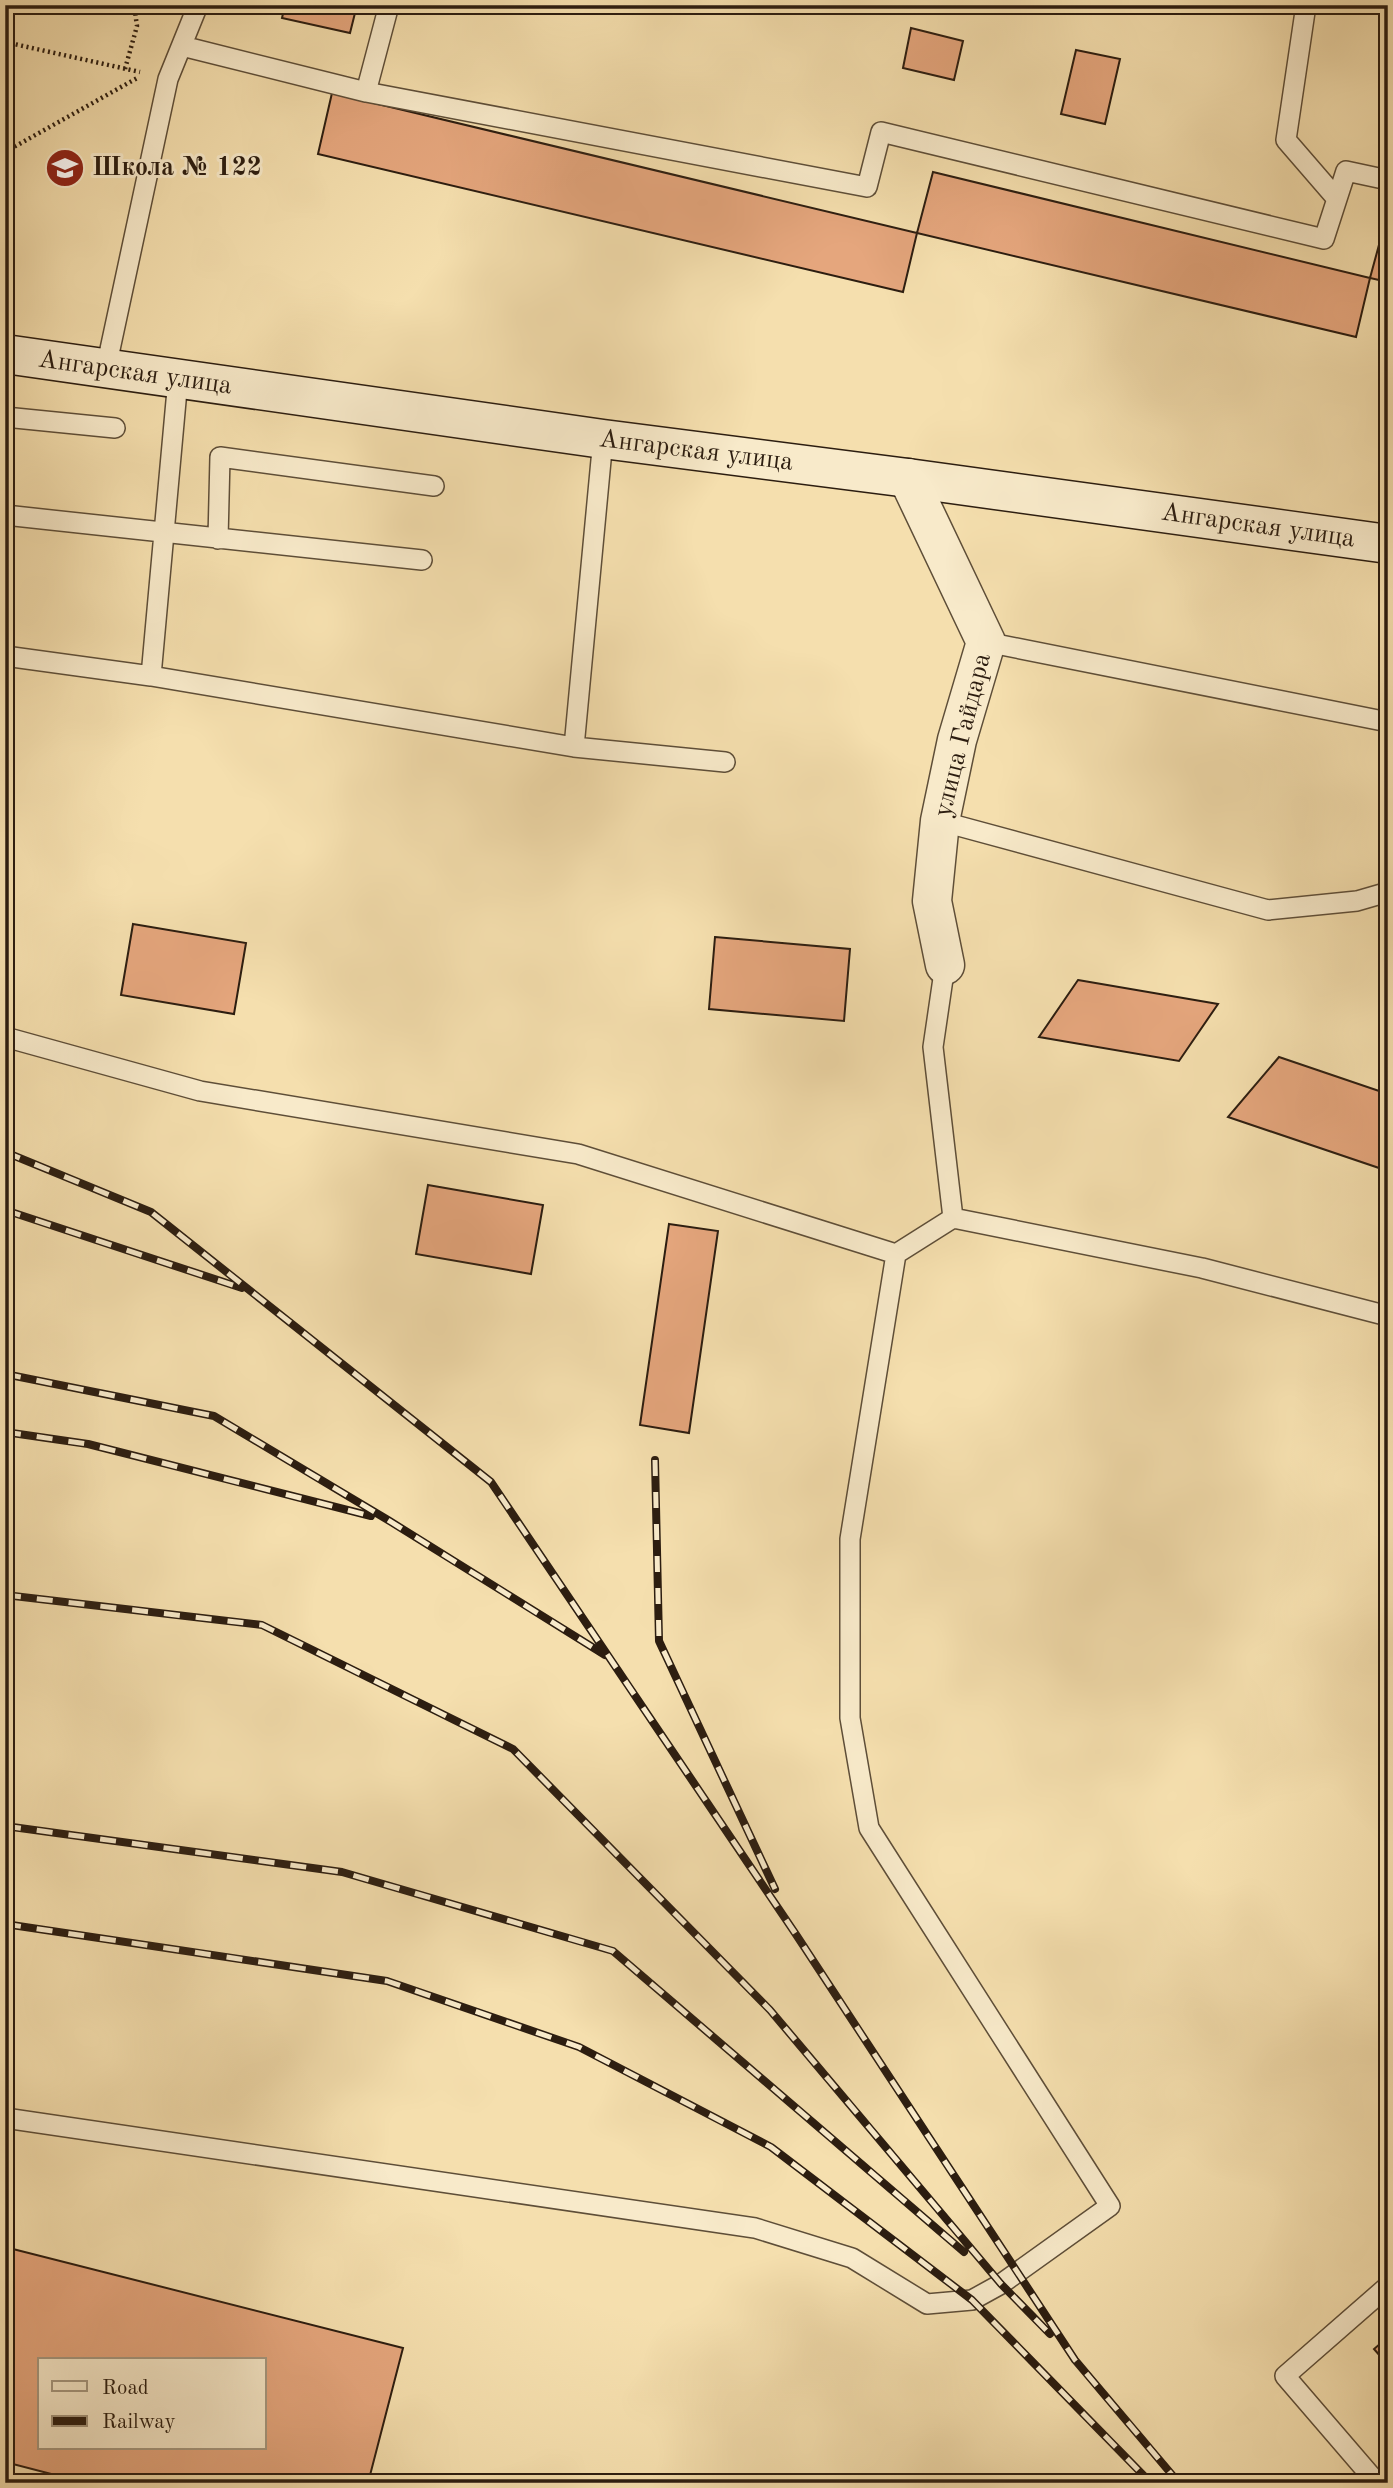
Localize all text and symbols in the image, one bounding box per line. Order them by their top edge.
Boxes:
school or university icon: Школа № 122 [44,147,86,189]
place label: Школа № 122 [92,155,262,181]
street label: Ангарская улица [36,347,234,399]
street label: Ангарская улица [597,426,795,476]
street label: Ангарская улица [1159,500,1357,552]
street label: улица Гайдара [930,650,996,820]
legend [38,2358,266,2450]
text: Road [102,2378,149,2399]
text: Railway [102,2412,176,2433]

